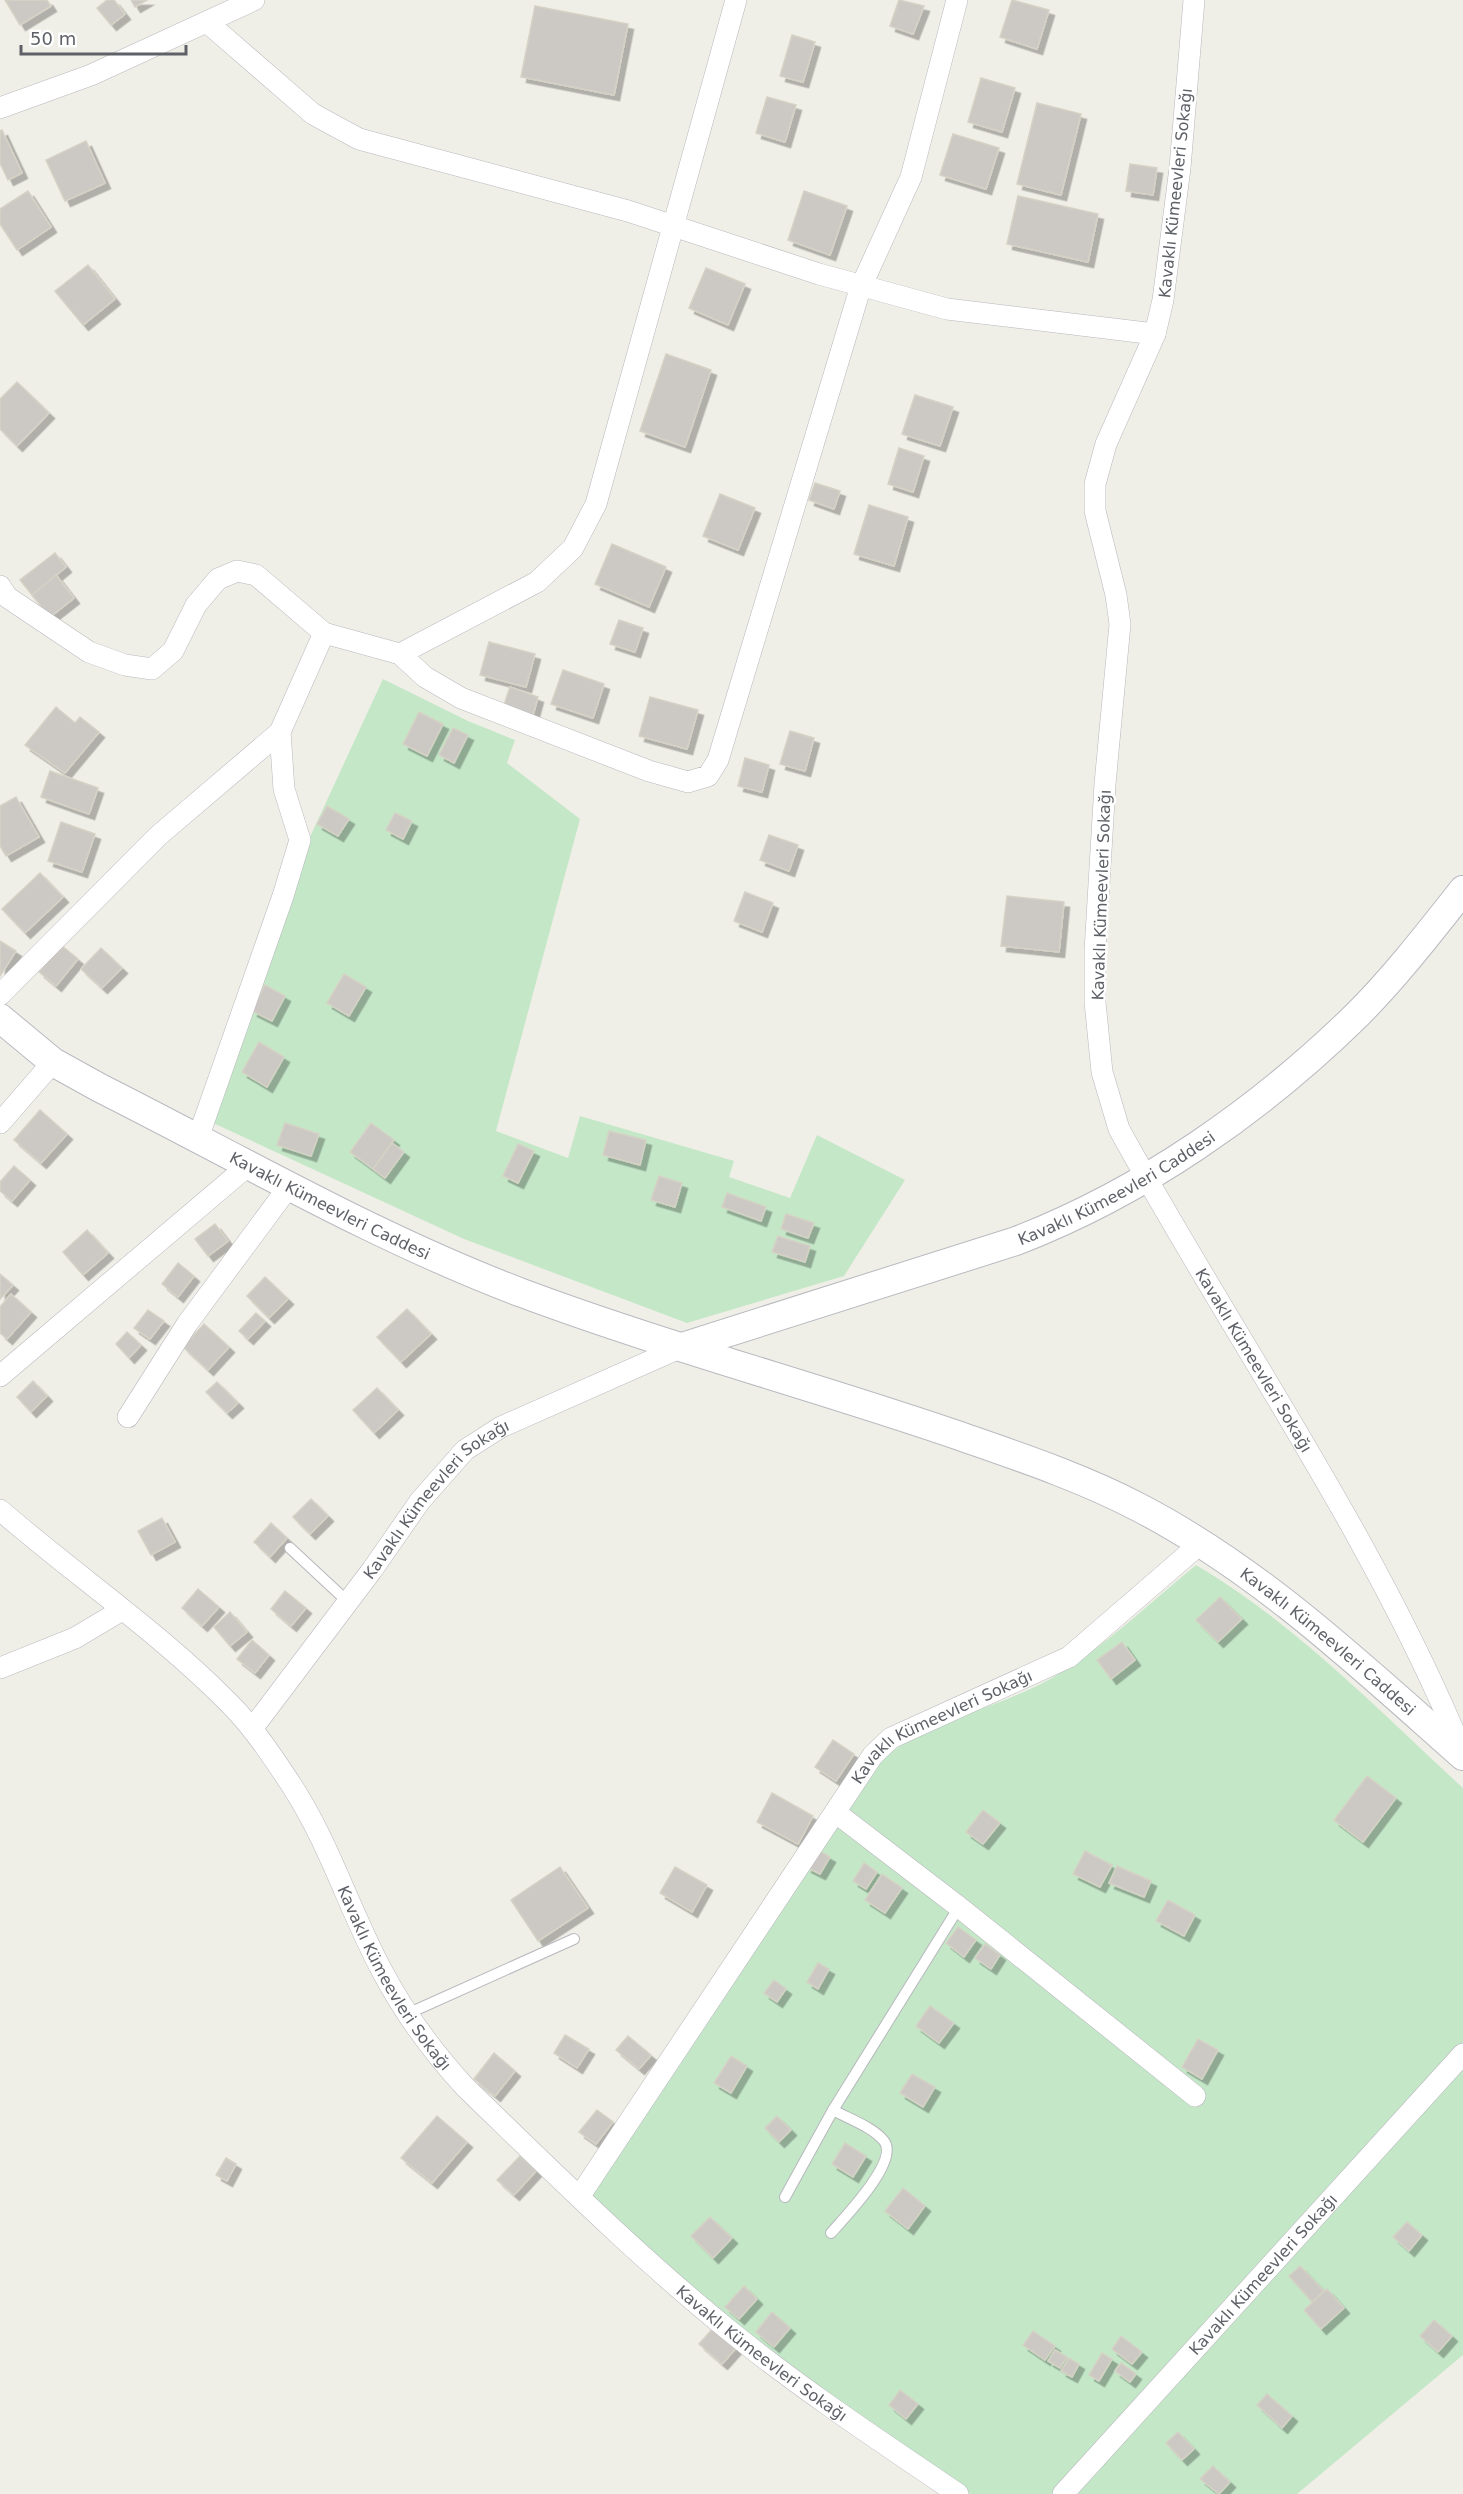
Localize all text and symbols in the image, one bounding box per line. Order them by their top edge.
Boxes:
scale bar [21,18,186,56]
text: 50 m [30,28,76,49]
street label: Kavaklı Kümeevleri Sokağı [1155,87,1196,299]
street label: Kavaklı Kümeevleri Sokağı [1088,789,1115,1001]
street label: Kavaklı Kümeevleri Caddesi [1015,1127,1219,1249]
street label: Kavaklı Kümeevleri Caddesi [226,1148,433,1264]
street label: Kavaklı Kümeevleri Sokağı [1191,1265,1316,1456]
street label: Kavaklı Kümeevleri Sokağı [360,1416,512,1583]
street label: Kavaklı Kümeevleri Caddesi [1236,1564,1419,1719]
street label: Kavaklı Kümeevleri Sokağı [848,1666,1035,1787]
street label: Kavaklı Kümeevleri Sokağı [334,1883,455,2074]
street label: Kavaklı Kümeevleri Sokağı [1185,2190,1341,2359]
street label: Kavaklı Kümeevleri Sokağı [672,2281,851,2425]

